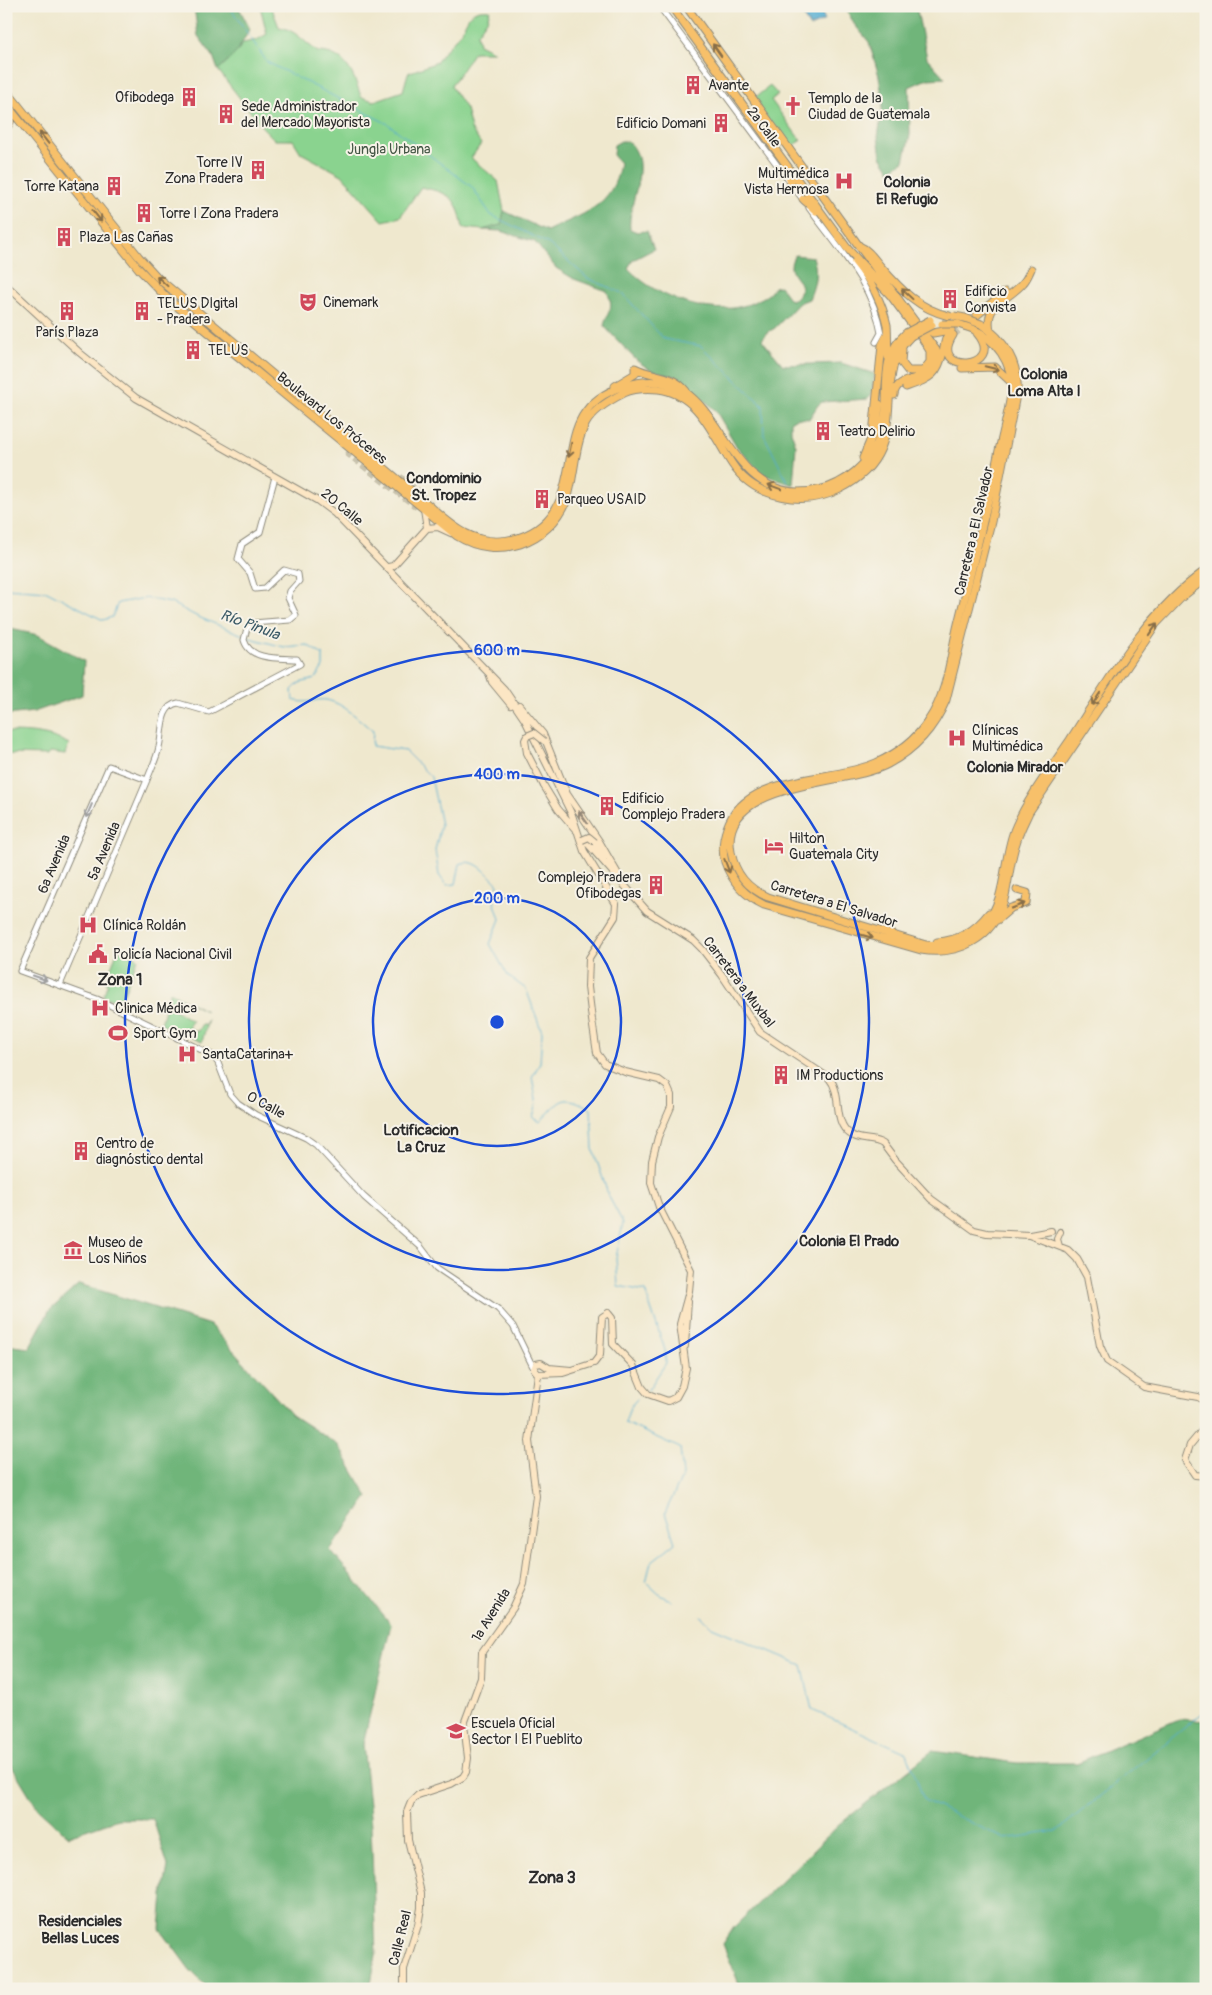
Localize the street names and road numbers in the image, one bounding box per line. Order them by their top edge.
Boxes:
street label: 2a Calle [743,103,785,151]
street label: Boulevard Los Próceres [273,368,391,468]
street label: Carretera a El Salvador [951,465,997,597]
street label: 20 Calle [318,485,366,529]
street label: 5a Avenida [84,819,124,883]
street label: 6a Avenida [34,832,74,896]
street label: Carretera a El Salvador [768,877,900,931]
street label: Carretera a Muxbal [699,933,779,1031]
street label: 0 Calle [244,1088,288,1122]
street label: 1a Avenida [468,1585,514,1645]
street label: Calle Real [385,1908,415,1968]

